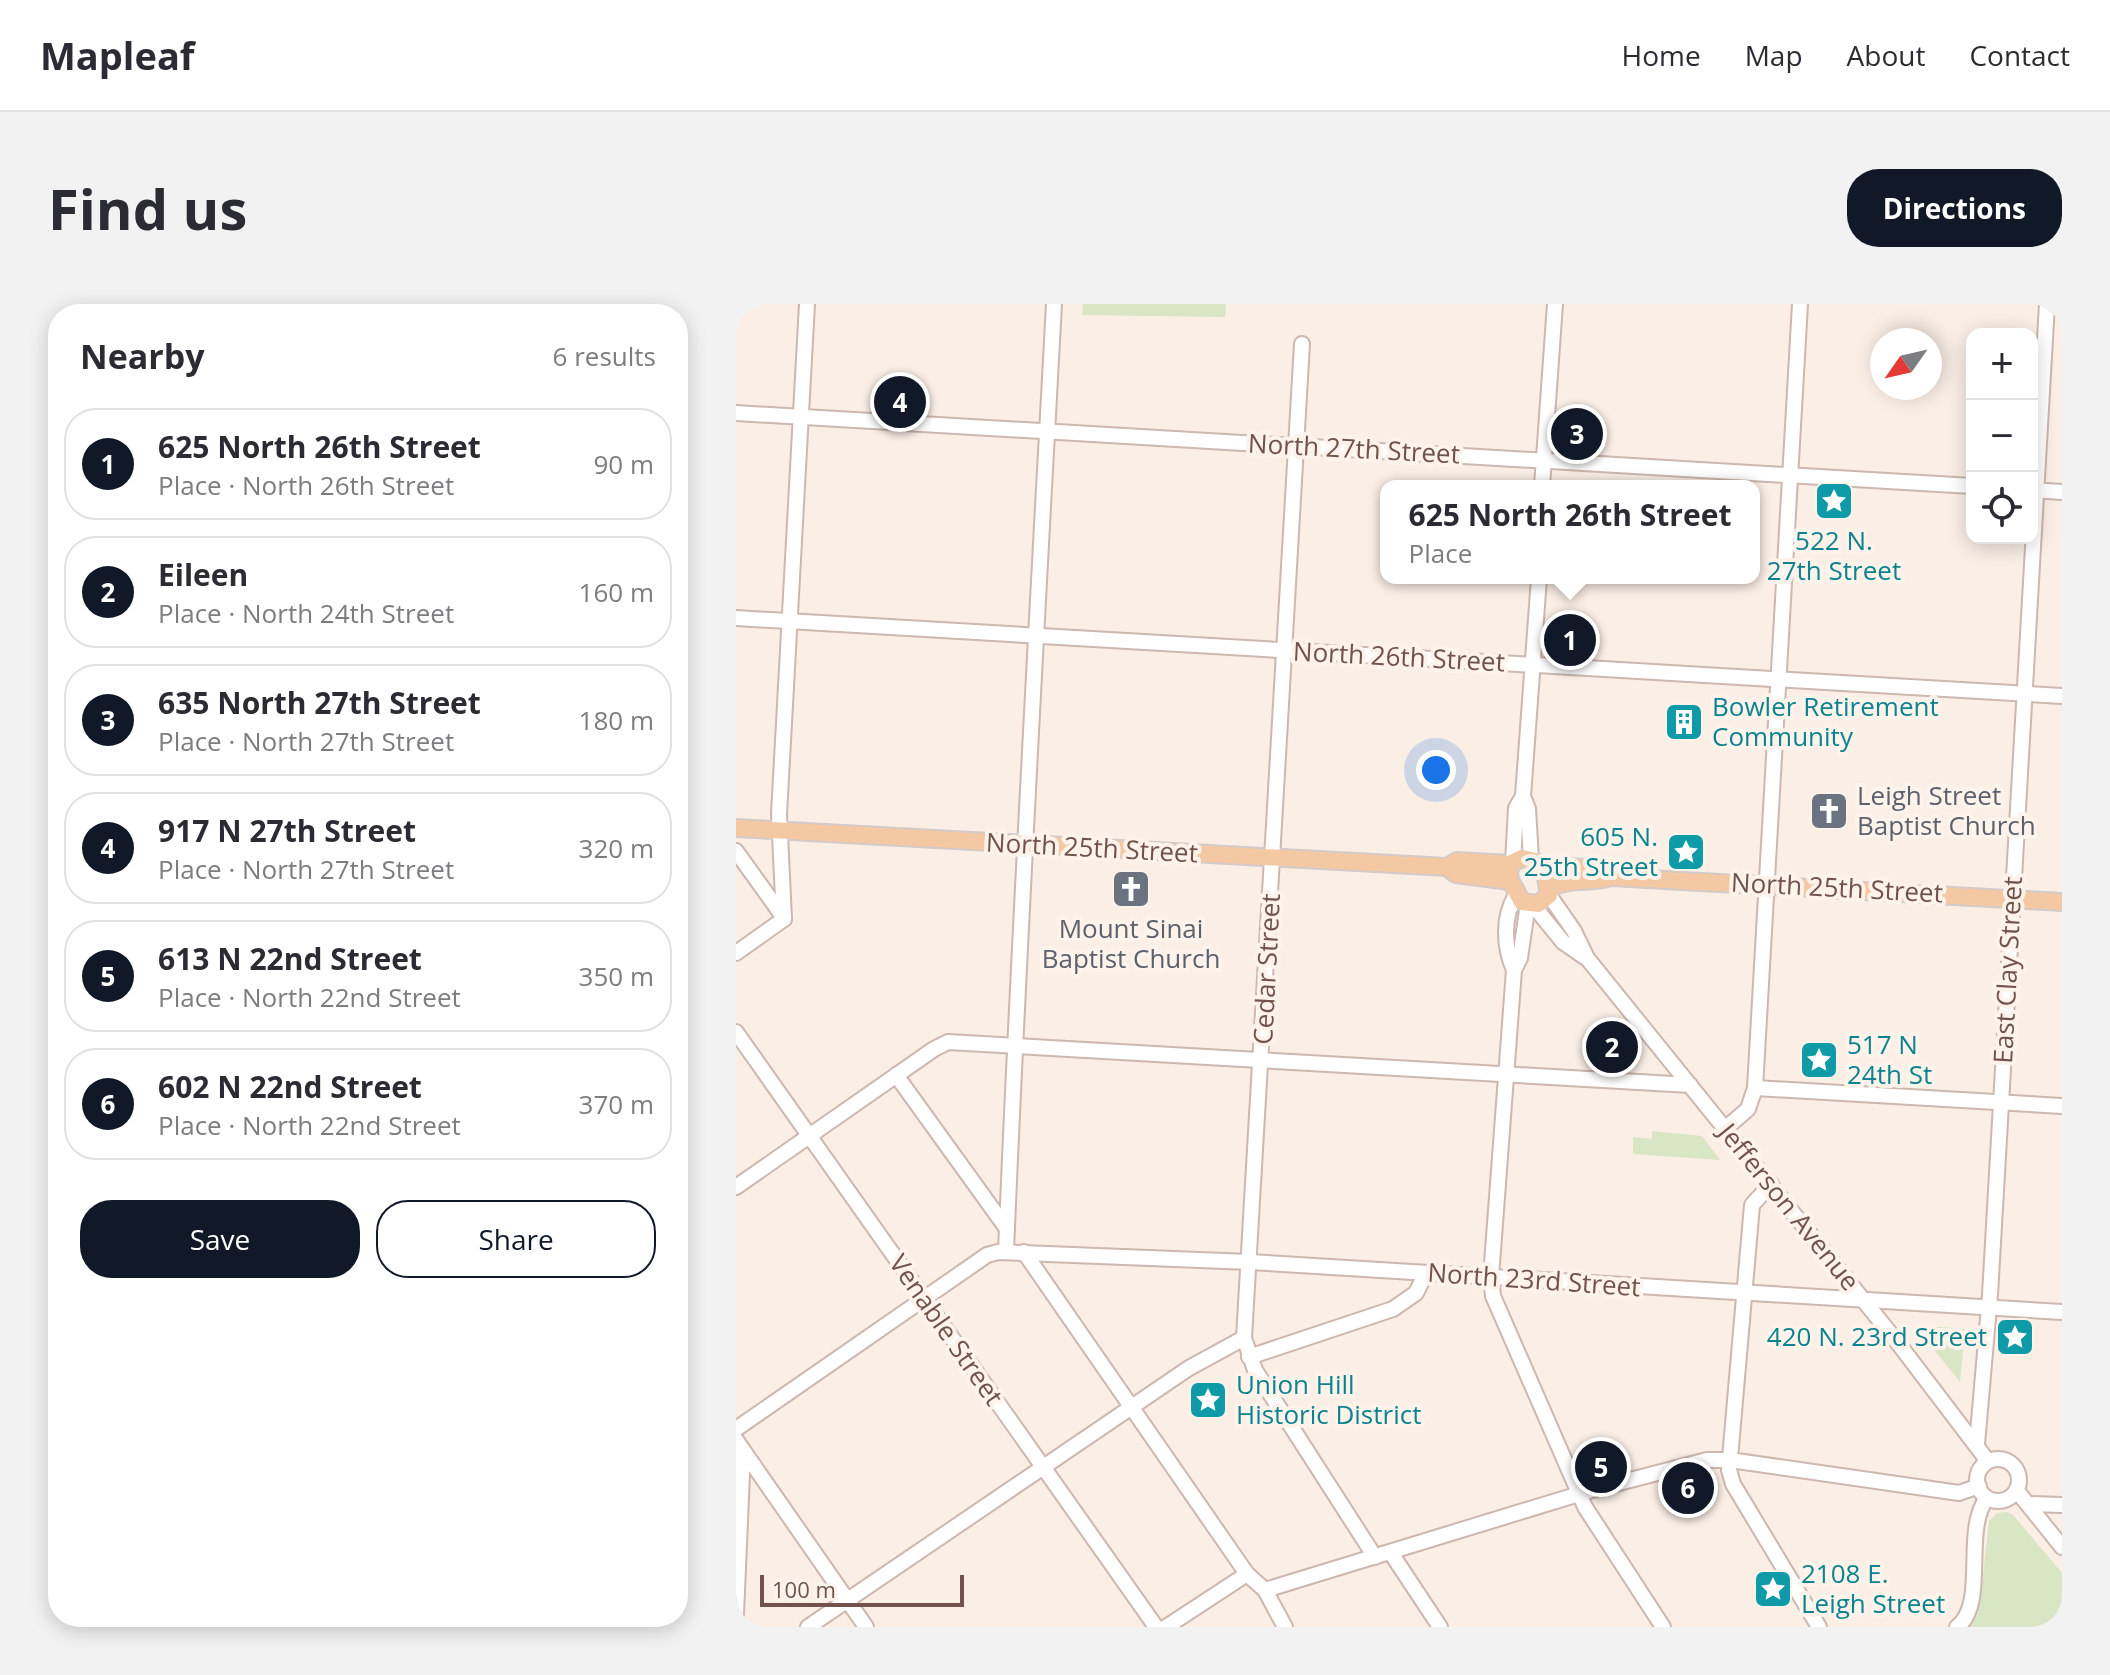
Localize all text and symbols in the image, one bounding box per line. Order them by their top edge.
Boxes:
text: Mapleaf [40,29,195,81]
text: Home [1622,36,1701,74]
text: Map [1745,36,1803,74]
text: About [1847,36,1925,74]
text: Contact [1969,36,2070,74]
button: Directions [1847,169,2062,247]
text: Find us [48,170,247,246]
north arrow [1870,328,1942,400]
map controls [1966,328,2038,544]
button: + [1966,328,2038,400]
text: Nearby [80,333,205,379]
text: 6 results [553,338,656,374]
pin: 4 [874,372,926,432]
button: − [1966,400,2038,472]
pin: 3 [1551,404,1603,464]
street label: North 27th Street [1247,424,1461,472]
text: 625 North 26th Street [158,426,481,467]
text: 1 [101,446,115,482]
text: 90 m [593,446,654,482]
text: Place · North 26th Street [158,467,454,503]
button: locate [1966,472,2038,544]
popup [1380,480,1760,584]
place icon: 522 N. 27th Street [1813,480,1855,522]
text: 625 North 26th Street [1409,494,1731,535]
place label: 522 N. 27th Street [1767,522,1901,588]
text: Place [1409,535,1472,571]
text: Eileen [158,554,248,595]
text: 2 [101,574,115,610]
text: 160 m [579,574,654,610]
text: Place · North 24th Street [158,595,454,631]
pin: 1 [1544,610,1596,670]
street label: North 26th Street [1292,632,1506,680]
text: 635 North 27th Street [158,682,481,723]
place label: Bowler Retirement Community [1712,688,1939,754]
building icon: Bowler Retirement Community [1663,701,1705,743]
text: 3 [101,702,115,738]
text: 180 m [579,702,654,738]
text: Place · North 27th Street [158,723,454,759]
your location [1416,750,1456,790]
place label: Leigh Street Baptist Church [1857,777,2036,843]
church icon: Leigh Street Baptist Church [1808,790,1850,832]
text: 917 N 27th Street [158,810,416,851]
place label: 605 N. 25th Street [1524,818,1658,884]
street label: North 25th Street [985,823,1199,871]
text: 4 [101,830,115,866]
text: 320 m [579,830,654,866]
place icon: 605 N. 25th Street [1665,831,1707,873]
text: Place · North 27th Street [158,851,454,887]
street label: North 25th Street [1730,863,1944,911]
church icon: Mount Sinai Baptist Church [1110,868,1152,910]
street label: East Clay Street [1984,876,2030,1064]
street label: Cedar Street [1244,892,1288,1045]
place label: Mount Sinai Baptist Church [1042,910,1220,976]
text: 613 N 22nd Street [158,938,422,979]
text: 5 [101,958,115,994]
text: 350 m [579,958,654,994]
text: Place · North 22nd Street [158,979,461,1015]
pin: 2 [1586,1017,1638,1077]
place label: 517 N 24th St [1847,1026,1932,1092]
place icon: 517 N 24th St [1798,1039,1840,1081]
text: 602 N 22nd Street [158,1066,422,1107]
text: 6 [101,1086,115,1122]
text: 370 m [579,1086,654,1122]
text: Place · North 22nd Street [158,1107,461,1143]
street label: Jefferson Avenue [1709,1113,1868,1298]
button: Save [80,1200,360,1278]
button: Share [376,1200,656,1278]
street label: Venable Street [881,1247,1012,1412]
street label: North 23rd Street [1426,1254,1642,1304]
place icon: 420 N. 23rd Street [1994,1316,2036,1358]
place label: 420 N. 23rd Street [1767,1318,1987,1354]
place label: Union Hill Historic District [1236,1366,1421,1432]
place icon: Union Hill Historic District [1187,1379,1229,1421]
pin: 5 [1575,1437,1627,1497]
pin: 6 [1662,1458,1714,1518]
place label: 2108 E. Leigh Street [1801,1555,1945,1621]
place icon: 2108 E. Leigh Street [1752,1568,1794,1610]
scale bar [760,1571,964,1607]
text: 100 m [772,1574,836,1604]

